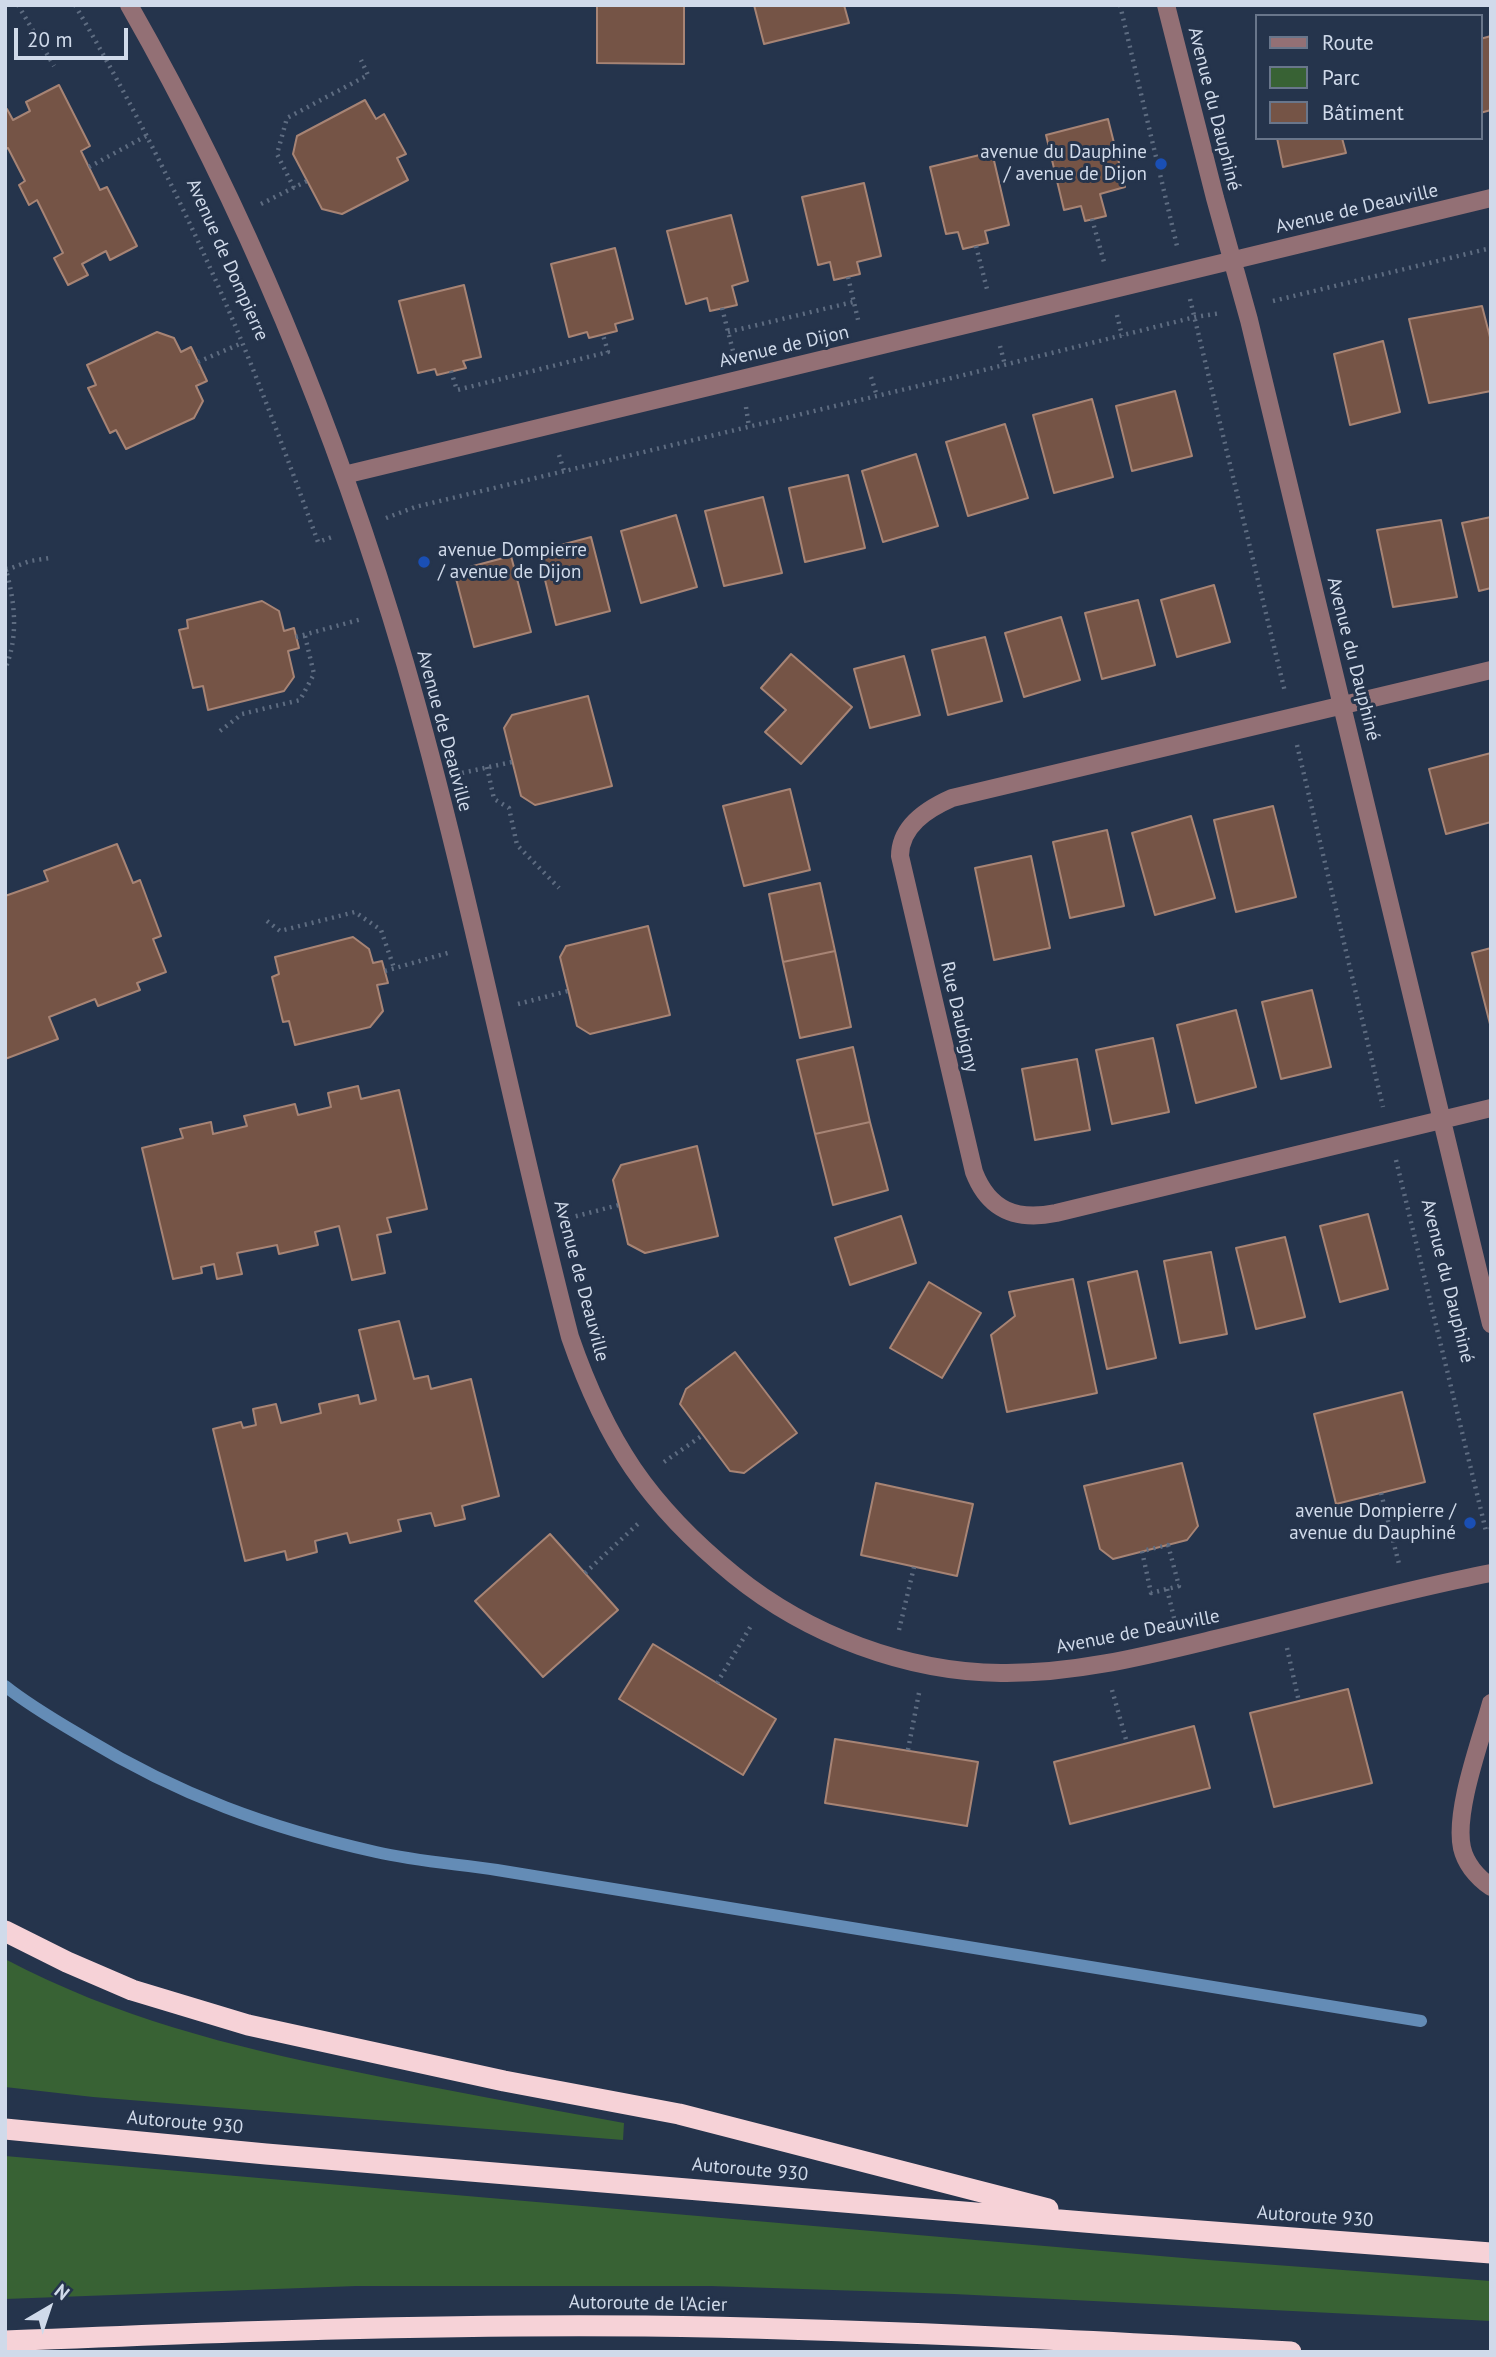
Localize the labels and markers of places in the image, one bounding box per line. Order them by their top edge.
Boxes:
place label: avenue du Dauphine / avenue de Dijon [980,142,1147,186]
marker: avenue du Dauphine / avenue de Dijon [1153,156,1169,172]
place label: avenue Dompierre / avenue de Dijon [438,540,587,584]
marker: avenue Dompierre / avenue de Dijon [416,554,432,570]
place label: avenue Dompierre / avenue du Dauphiné [1289,1501,1456,1545]
marker: avenue Dompierre / avenue du Dauphiné [1462,1515,1478,1531]

